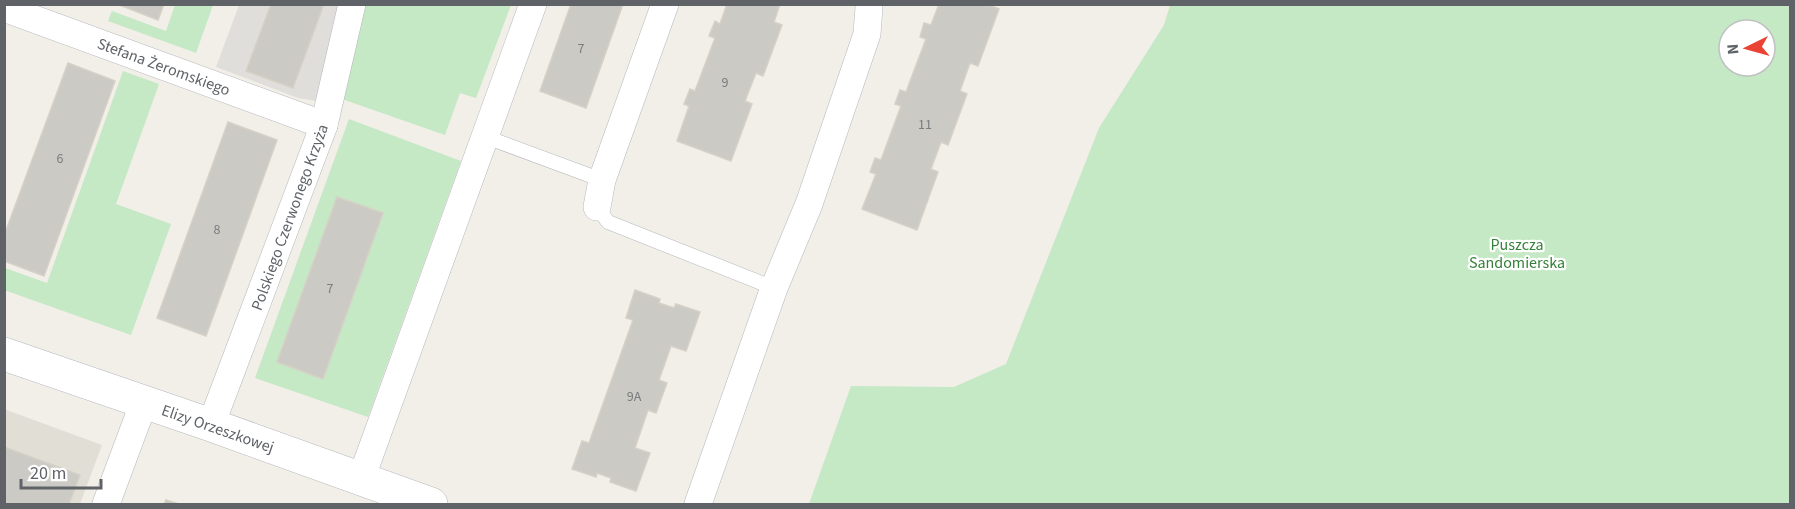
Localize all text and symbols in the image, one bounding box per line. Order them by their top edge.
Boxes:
north arrow [1717,18,1777,78]
street label: Stefana Żeromskiego [94,33,233,101]
house number: 7 [578,39,585,59]
text: N [1722,43,1744,55]
house number: 9 [722,73,729,93]
house number: 11 [918,115,932,135]
street label: Polskiego Czerwonego Krzyża [246,121,334,313]
house number: 6 [57,149,64,169]
house number: 8 [214,220,221,240]
park label: Puszcza Sandomierska [1469,234,1565,274]
house number: 7 [327,279,334,299]
house number: 9A [627,387,642,407]
street label: Elizy Orzeszkowej [158,399,277,458]
scale bar [21,452,100,490]
text: 20 m [30,461,66,486]

